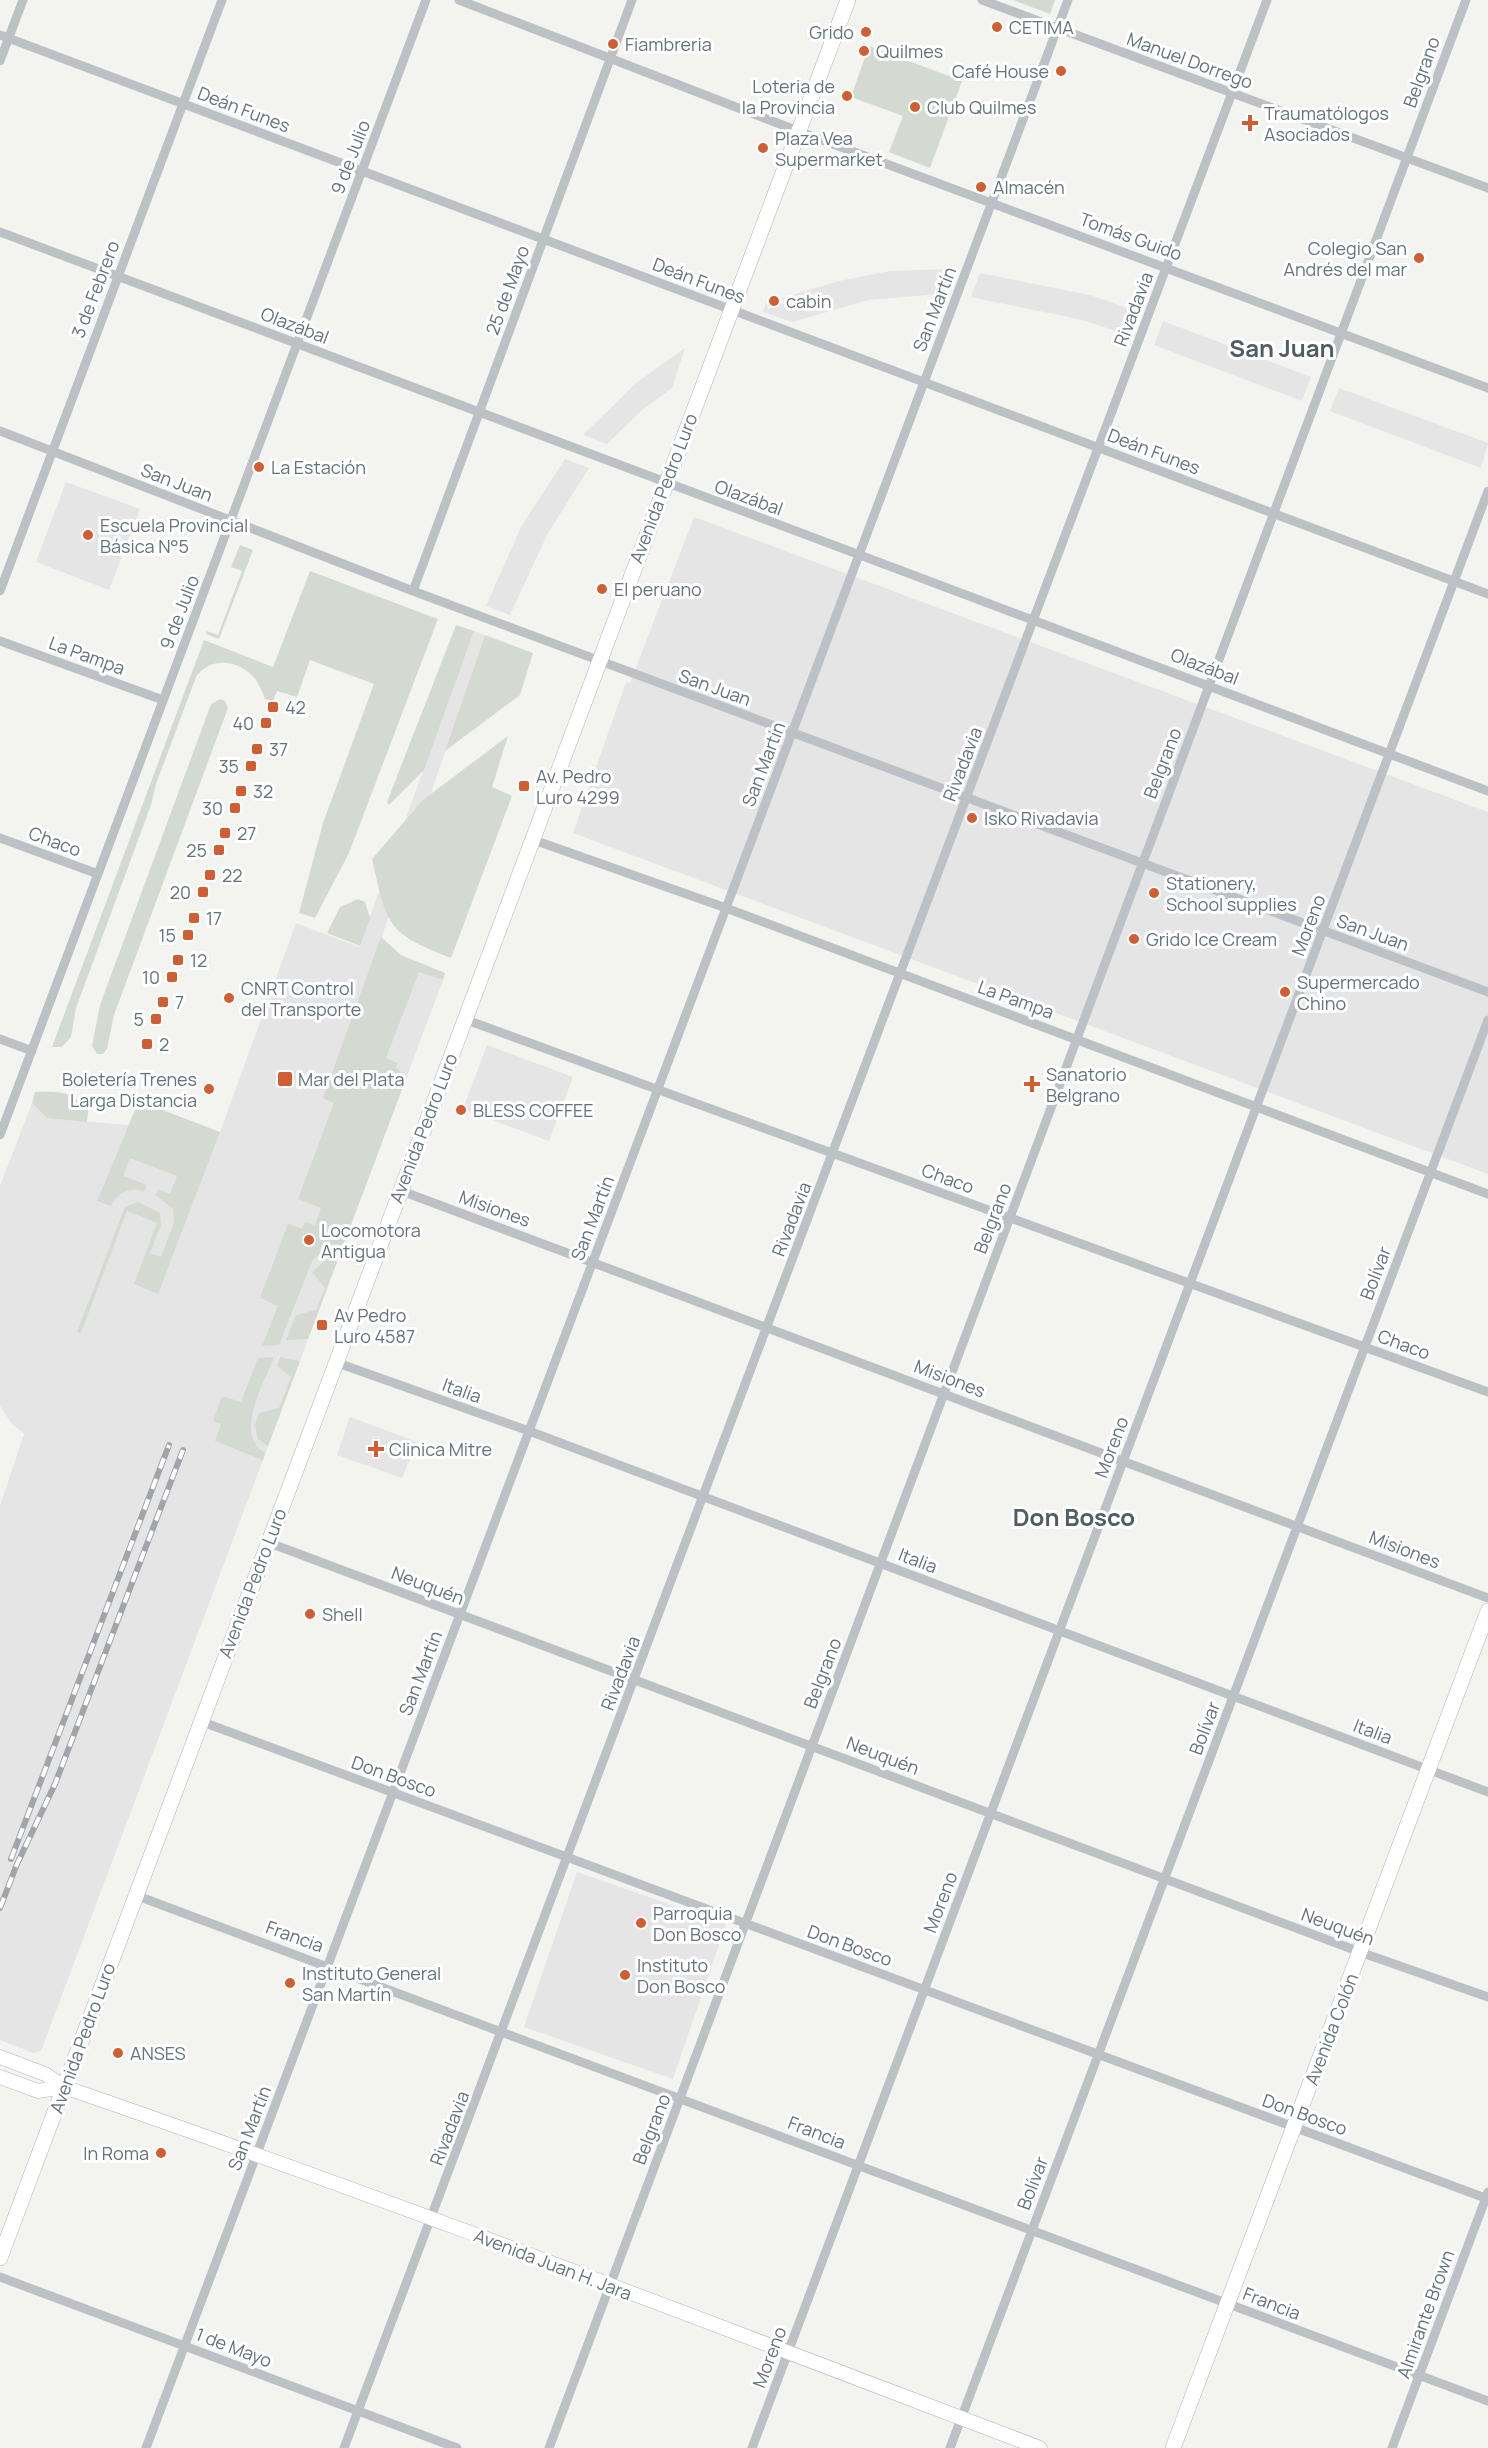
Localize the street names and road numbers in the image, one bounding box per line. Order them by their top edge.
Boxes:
street label: Manuel Dorrego [1124,26,1256,94]
street label: Belgrano [1397,33,1445,111]
street label: Deán Funes [194,80,294,138]
street label: 9 de Julio [325,116,375,198]
street label: Tomás Guido [1077,206,1185,266]
street label: 3 de Febrero [66,237,124,341]
street label: 25 de Mayo [480,242,534,338]
street label: Deán Funes [649,251,749,309]
street label: San Martín [907,263,961,355]
street label: Rivadavia [1108,268,1158,350]
street label: Olazábal [258,301,332,349]
street label: Avenida Pedro Luro [623,410,703,566]
street label: Deán Funes [1104,422,1204,480]
street label: San Juan [138,457,216,507]
street label: Olazábal [711,474,787,520]
street label: 9 de Julio [154,571,204,653]
street label: La Pampa [46,630,128,680]
street label: Olazábal [1168,642,1242,690]
street label: San Juan [676,663,754,711]
street label: San Martín [736,718,790,810]
street label: Rivadavia [937,723,987,805]
street label: Belgrano [1138,724,1186,802]
street label: Chaco [26,821,84,861]
street label: Moreno [1285,891,1331,959]
street label: San Juan [1334,908,1412,956]
street label: La Pampa [975,974,1057,1024]
street label: Avenida Pedro Luro [383,1050,463,1206]
street label: Chaco [919,1158,977,1198]
street label: San Martín [565,1172,619,1264]
street label: Rivadavia [766,1178,816,1260]
street label: Belgrano [968,1179,1016,1257]
street label: Misiones [456,1184,534,1232]
street label: Bolívar [1354,1242,1396,1303]
street label: Chaco [1375,1324,1433,1364]
street label: Misiones [911,1353,989,1403]
street label: Italia [439,1372,485,1408]
street label: Moreno [1088,1413,1134,1481]
street label: Avenida Pedro Luro [212,1505,292,1661]
street label: Misiones [1366,1524,1444,1574]
street label: Italia [895,1542,941,1578]
street label: Neuquén [388,1560,468,1610]
street label: San Martín [393,1627,447,1719]
street label: Rivadavia [595,1632,645,1714]
street label: Belgrano [798,1634,846,1712]
street label: Bolívar [1183,1697,1225,1758]
street label: Italia [1350,1713,1396,1749]
street label: Neuquén [843,1730,923,1780]
street label: Don Bosco [348,1750,440,1802]
street label: Moreno [917,1868,963,1936]
street label: Neuquén [1298,1902,1378,1950]
street label: Francia [263,1915,327,1957]
street label: Don Bosco [804,1919,896,1971]
street label: Avenida Pedro Luro [44,1960,120,2116]
street label: Avenida Colón [1299,1970,1363,2088]
street label: San Martín [222,2082,276,2174]
street label: Rivadavia [424,2087,474,2169]
street label: Don Bosco [1259,2088,1351,2140]
street label: Belgrano [627,2090,675,2168]
street label: Francia [785,2110,849,2154]
street label: Bolívar [1011,2152,1053,2213]
street label: Avenida Juan H. Jara [471,2223,635,2305]
street label: Almirante Brown [1391,2246,1459,2382]
street label: Francia [1240,2281,1304,2325]
street label: 1 de Mayo [192,2322,276,2372]
street label: Moreno [746,2323,792,2391]

